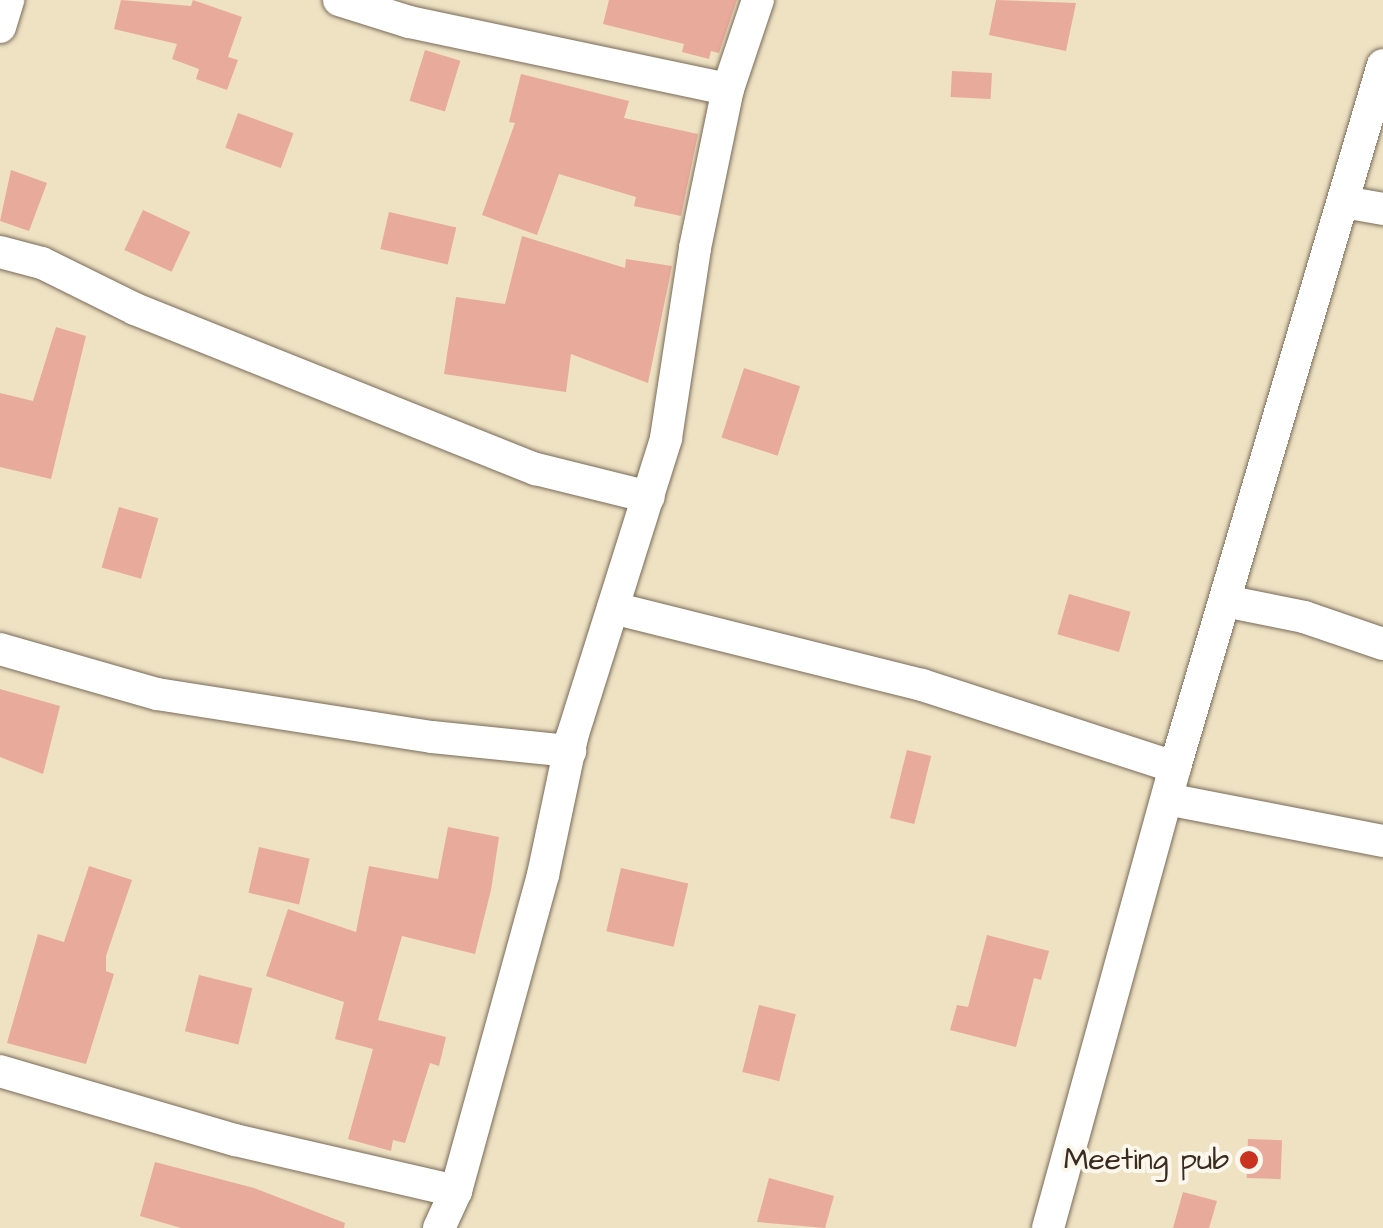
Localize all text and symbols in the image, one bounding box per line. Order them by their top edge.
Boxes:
place label: Meeting pub [1064,1142,1229,1178]
marker: Meeting pub [1238,1149,1260,1171]

